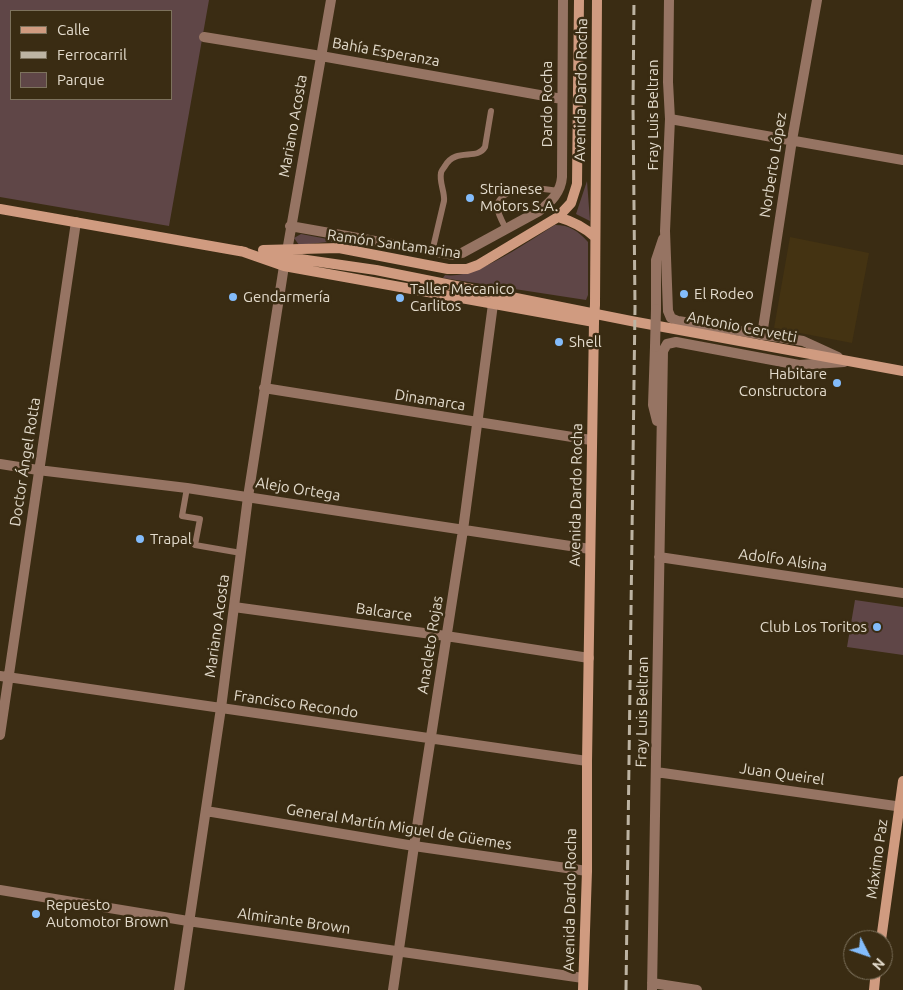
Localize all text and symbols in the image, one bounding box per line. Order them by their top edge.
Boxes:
legend [10,10,172,100]
street label: Avenida Dardo Rocha [571,18,591,162]
text: Calle [57,21,90,38]
street label: Bahía Esperanza [331,34,441,70]
text: Ferrocarril [57,46,127,63]
street label: Fray Luis Beltran [644,59,662,171]
street label: Dardo Rocha [538,61,556,147]
text: Parque [57,71,105,88]
street label: Mariano Acosta [275,73,311,179]
street label: Norberto López [756,111,790,219]
place label: Strianese Motors S.A. [480,180,558,215]
marker: Strianese Motors S.A. [464,192,476,204]
street label: Ramón Santamarina [326,226,462,262]
place label: Taller Mecanico Carlitos [410,280,515,315]
place label: El Rodeo [694,285,754,303]
place label: Gendarmería [243,288,330,306]
marker: El Rodeo [678,288,690,300]
marker: Gendarmería [227,291,239,303]
marker: Taller Mecanico Carlitos [394,292,406,304]
street label: Antonio Cervetti [685,307,799,347]
place label: Shell [569,333,602,351]
marker: Shell [553,336,565,348]
place label: Habitare Constructora [739,365,827,400]
marker: Habitare Constructora [831,377,843,389]
street label: Dinamarca [393,386,467,414]
street label: Doctor Ángel Rotta [6,396,44,528]
street label: Avenida Dardo Rocha [566,423,586,567]
street label: Alejo Ortega [254,473,342,505]
place label: Trapal [150,530,192,548]
marker: Trapal [134,533,146,545]
street label: Adolfo Alsina [738,545,828,575]
street label: Mariano Acosta [201,573,233,679]
street label: Anacleto Rojas [413,595,447,695]
street label: Balcarce [355,599,413,625]
place label: Club Los Toritos [760,618,867,636]
marker: Club Los Toritos [871,621,883,633]
street label: Fray Luis Beltran [632,656,652,768]
street label: Francisco Recondo [233,686,359,722]
street label: Juan Queirel [738,759,826,789]
street label: General Martín Miguel de Güemes [285,800,513,854]
street label: Máximo Paz [862,818,892,900]
street label: Avenida Dardo Rocha [560,828,580,972]
place label: Repuesto Automotor Brown [46,896,169,931]
street label: Almirante Brown [236,904,352,938]
marker: Repuesto Automotor Brown [30,908,42,920]
north arrow [843,930,893,980]
text: N [869,955,888,973]

